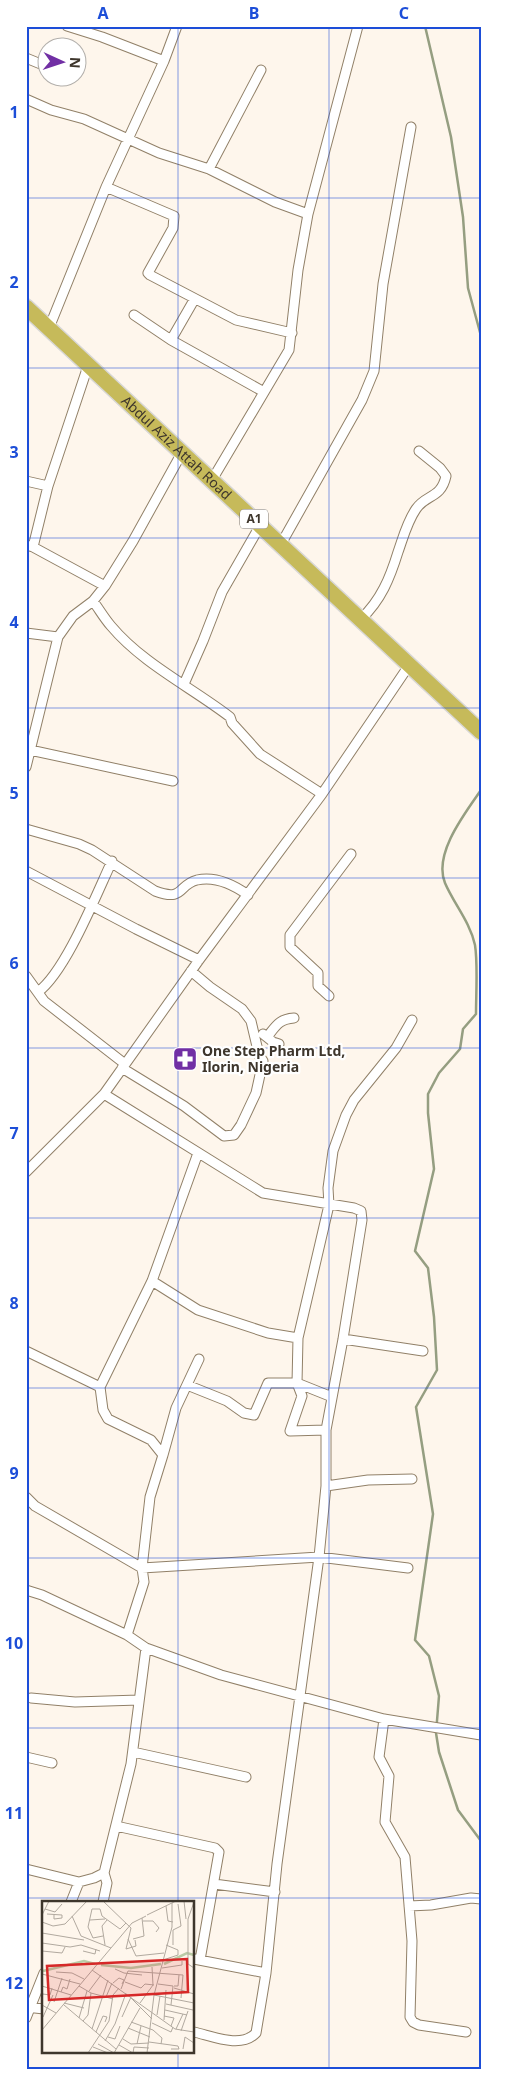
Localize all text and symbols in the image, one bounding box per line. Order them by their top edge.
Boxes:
text: A [97,2,109,24]
text: B [249,2,259,24]
text: C [399,2,409,24]
north arrow [38,38,88,88]
text: N [66,57,85,69]
text: 1 [9,101,19,123]
text: 2 [9,271,19,293]
street label: Abdul Aziz Attah Road [118,391,236,503]
text: 3 [9,441,19,463]
road number: A1 [240,509,268,528]
text: 4 [9,611,19,633]
text: 5 [9,782,19,804]
text: 6 [9,952,19,974]
place label: One Step Pharm Ltd, Ilorin, Nigeria [202,1041,345,1076]
pharmacy icon: One Step Pharm Ltd, Ilorin, Nigeria [172,1046,198,1072]
text: 7 [9,1122,19,1144]
text: 8 [9,1292,19,1314]
text: 9 [9,1462,19,1484]
text: 10 [5,1632,23,1654]
text: 11 [5,1802,23,1824]
inset map [42,1901,195,2054]
text: 12 [5,1972,23,1994]

